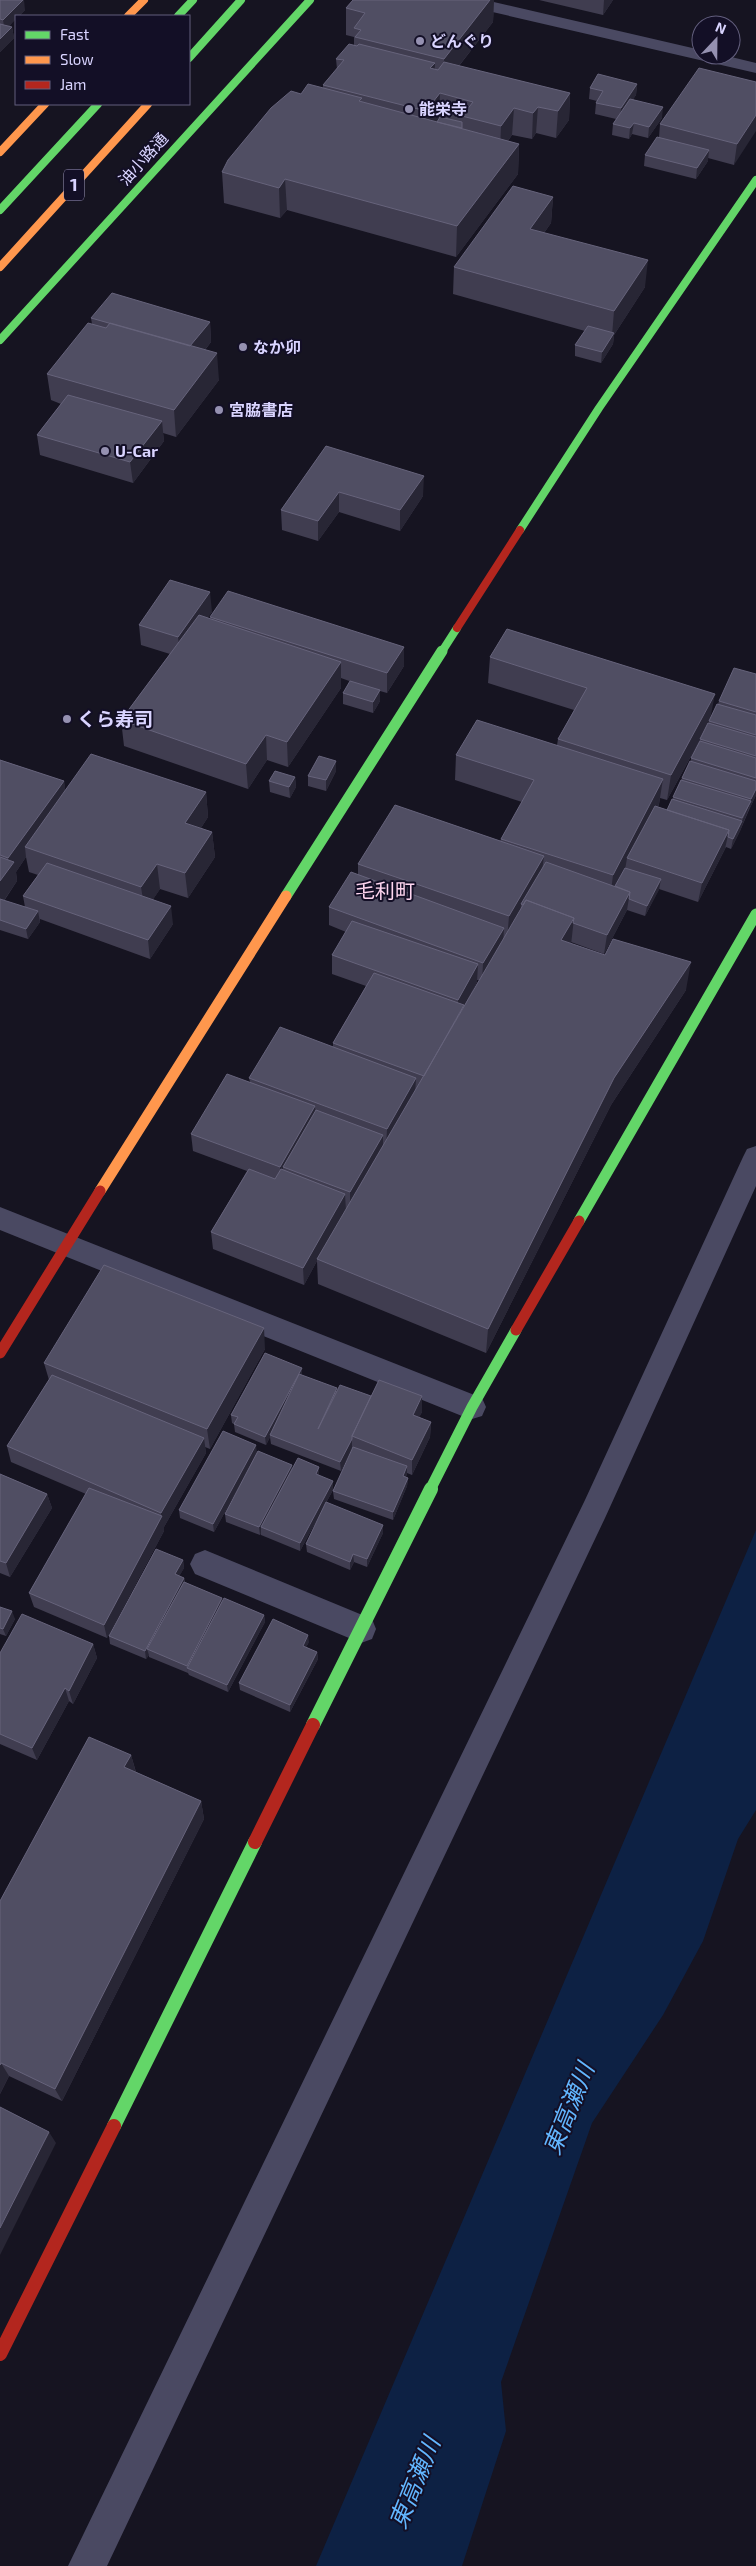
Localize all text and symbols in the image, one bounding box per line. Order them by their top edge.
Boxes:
legend [15,15,190,105]
north arrow [691,15,741,65]
text: N [713,18,729,37]
text: Fast [60,25,90,43]
place label: どんぐり [430,31,494,50]
marker: どんぐり [414,35,426,47]
text: Slow [60,50,94,68]
text: Jam [60,75,86,93]
place label: 能栄寺 [419,99,467,118]
marker: 能栄寺 [403,103,415,115]
street label: 油小路通 [114,129,171,189]
road number: 1 [64,170,84,200]
place label: なか卯 [253,337,301,356]
marker: なか卯 [237,341,249,353]
place label: 宮脇書店 [229,400,293,419]
marker: 宮脇書店 [213,404,225,416]
place label: U-Car [115,441,158,460]
marker: U-Car [99,445,111,457]
place label: くら寿司 [77,707,153,730]
marker: くら寿司 [61,713,73,725]
district label: 毛利町 [355,878,415,902]
water label: 東高瀬川 [536,2056,600,2158]
water label: 東高瀬川 [382,2430,446,2532]

